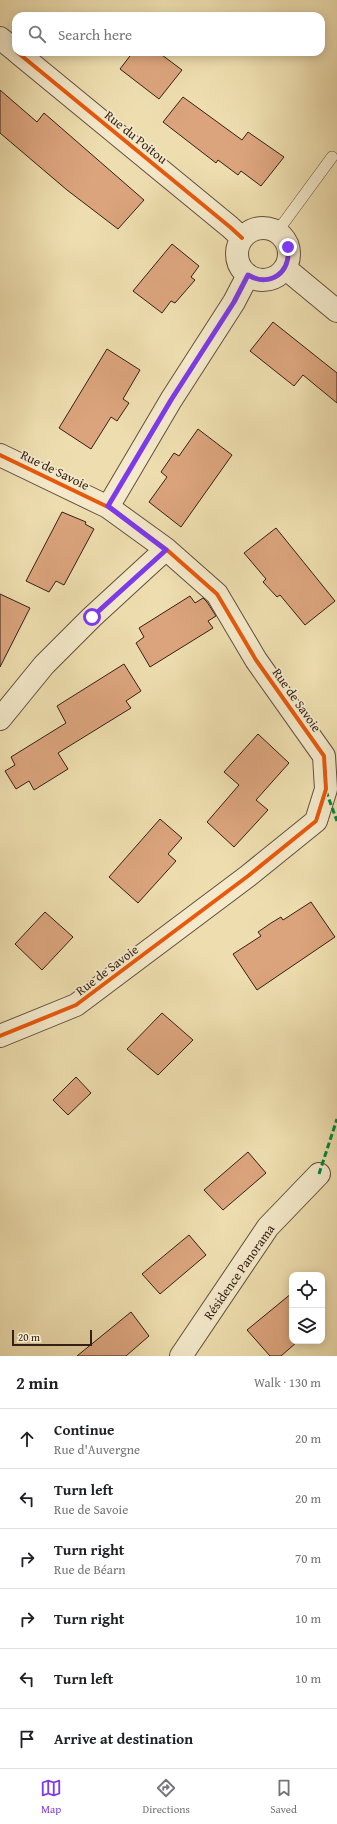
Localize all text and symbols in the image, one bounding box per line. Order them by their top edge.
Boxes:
search box [12,12,325,56]
icon: search [26,23,48,45]
text: Search here [58,24,132,45]
street label: Rue du Poitou [101,106,171,168]
route end [279,238,297,256]
street label: Rue de Savoie [17,445,93,495]
route start [83,608,101,626]
street label: Rue de Savoie [268,664,326,736]
street label: Rue de Savoie [72,940,142,1000]
street label: Résidence Panorama [199,1220,280,1324]
map controls [289,1272,325,1344]
button: locate [289,1272,325,1308]
button: layers [289,1308,325,1344]
scale bar [12,1328,92,1347]
text: 20 m [18,1329,40,1345]
text: 2 min [16,1370,58,1395]
text: Walk · 130 m [254,1373,321,1392]
text: Continue [54,1419,115,1440]
icon: ahead [16,1428,38,1450]
text: 20 m [295,1429,321,1448]
text: Rue d'Auvergne [54,1440,140,1459]
text: Turn left [54,1479,113,1500]
icon: left [16,1488,38,1510]
text: 20 m [295,1489,321,1508]
text: Rue de Savoie [54,1500,128,1519]
text: Turn right [54,1539,125,1560]
icon: right [16,1548,38,1570]
text: 70 m [295,1549,321,1568]
text: Rue de Béarn [54,1560,126,1579]
icon: right [16,1608,38,1630]
text: Turn right [54,1608,125,1629]
text: 10 m [295,1609,321,1628]
icon: left [16,1668,38,1690]
text: Turn left [54,1668,113,1689]
text: 10 m [295,1669,321,1688]
icon: arrive [16,1728,38,1750]
text: Arrive at destination [54,1728,193,1749]
tab: Map [40,1777,62,1817]
tab: Directions [143,1777,190,1817]
tab: Saved [270,1777,297,1817]

